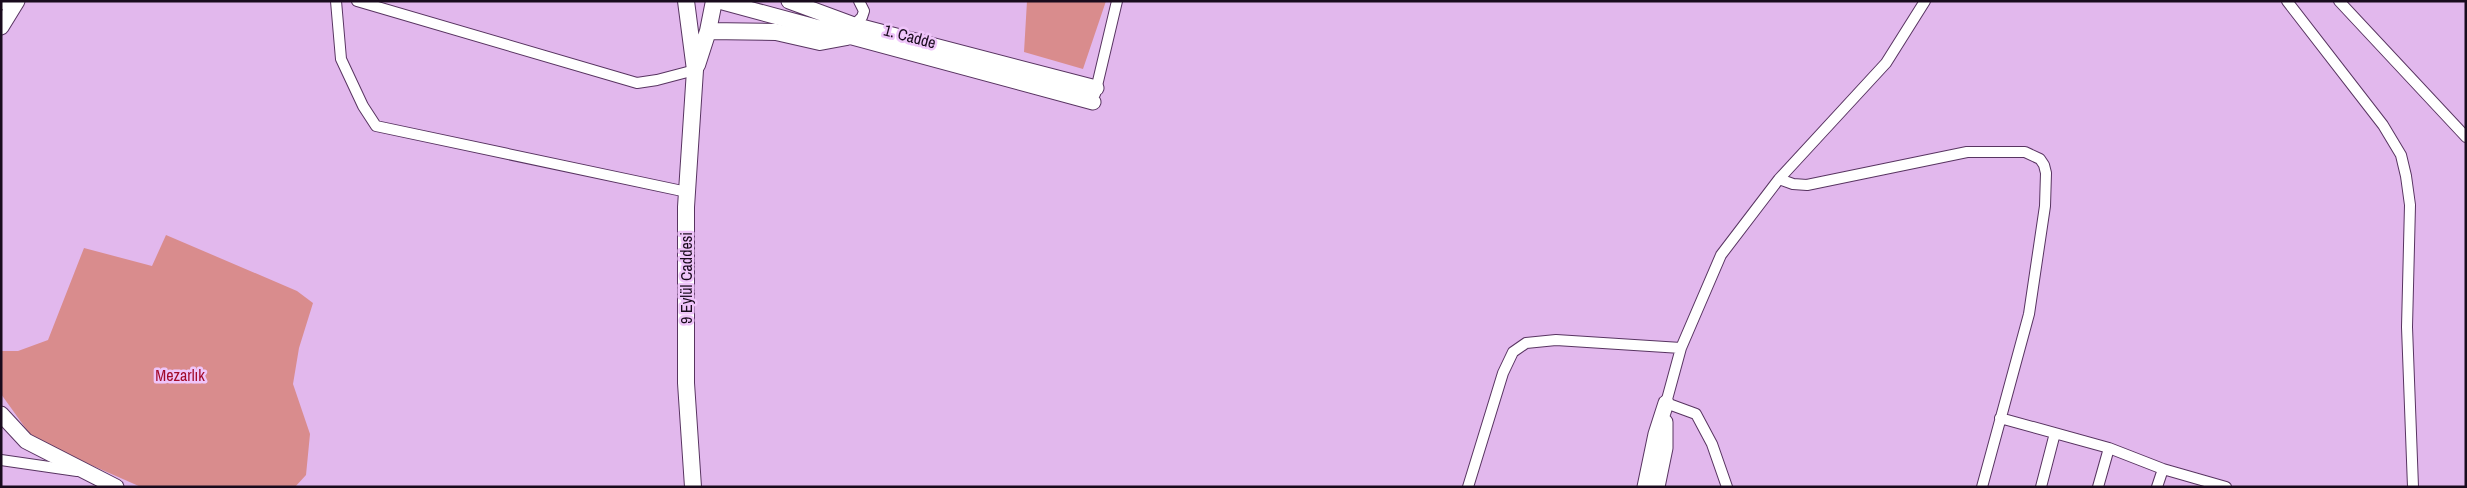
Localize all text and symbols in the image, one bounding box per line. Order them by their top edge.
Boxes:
street label: 1. Cadde [881,18,939,54]
street label: 9 Eylül Caddesi [675,232,697,324]
park label: Mezarlık [155,364,205,386]

